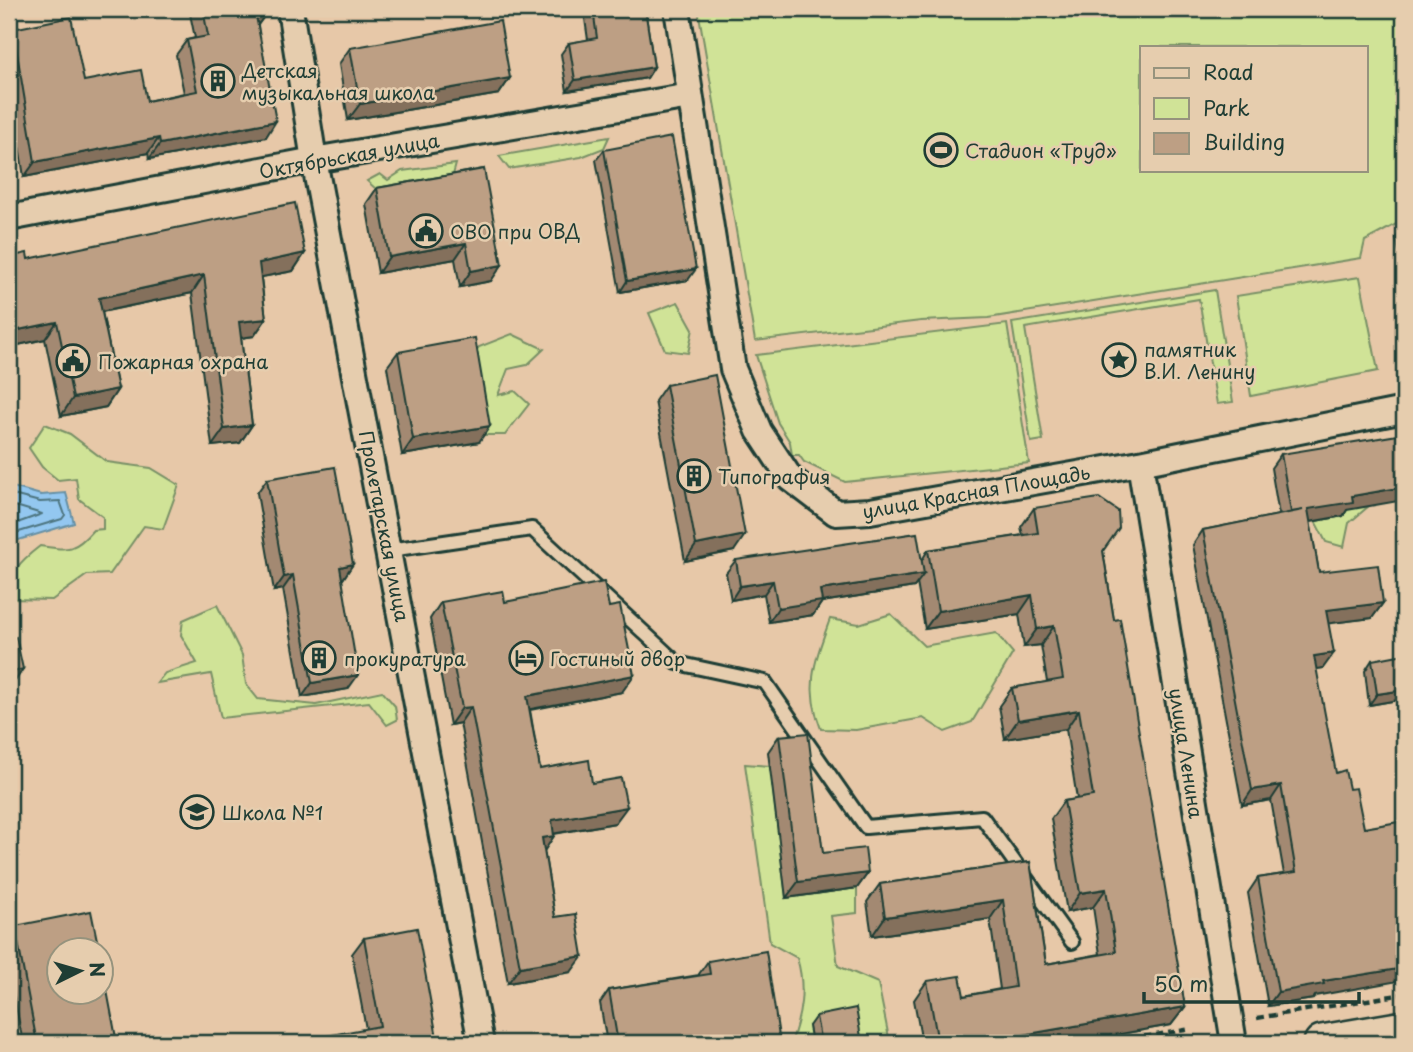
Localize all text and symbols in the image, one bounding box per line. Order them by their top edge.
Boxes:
legend [1140,46,1368,172]
text: Road [1203,55,1254,87]
place label: Детская музыкальная школа [241,56,435,106]
building icon: Детская музыкальная школа [199,62,237,100]
text: Park [1203,91,1250,123]
street label: Октябрьская улица [257,125,441,185]
text: Building [1203,125,1285,157]
sports icon: Стадион «Труд» [922,131,960,169]
place label: Стадион «Труд» [965,136,1117,164]
public building icon: ОВО при ОВД [407,212,445,250]
place label: ОВО при ОВД [450,217,580,245]
place label: памятник В.И. Ленину [1144,335,1255,385]
place icon: памятник В.И. Ленину [1100,341,1138,379]
public building icon: Пожарная охрана [54,342,92,380]
place label: Пожарная охрана [98,347,268,375]
street label: Пролетарская улица [353,428,417,624]
building icon: Типография [675,457,713,495]
street label: улица Красная Площадь [860,457,1092,525]
place label: Типография [718,462,830,490]
building icon: прокуратура [300,639,338,677]
hotel icon: Гостиный двор [507,639,545,677]
place label: прокуратура [344,644,466,672]
place label: Гостиный двор [550,644,685,672]
street label: улица Ленина [1163,686,1211,820]
school or university icon: Школа №1 [178,793,216,831]
place label: Школа №1 [222,798,323,826]
north arrow [46,936,116,1006]
text: N [83,961,113,978]
scale bar [1144,961,1359,1005]
text: 50 m [1154,967,1208,999]

